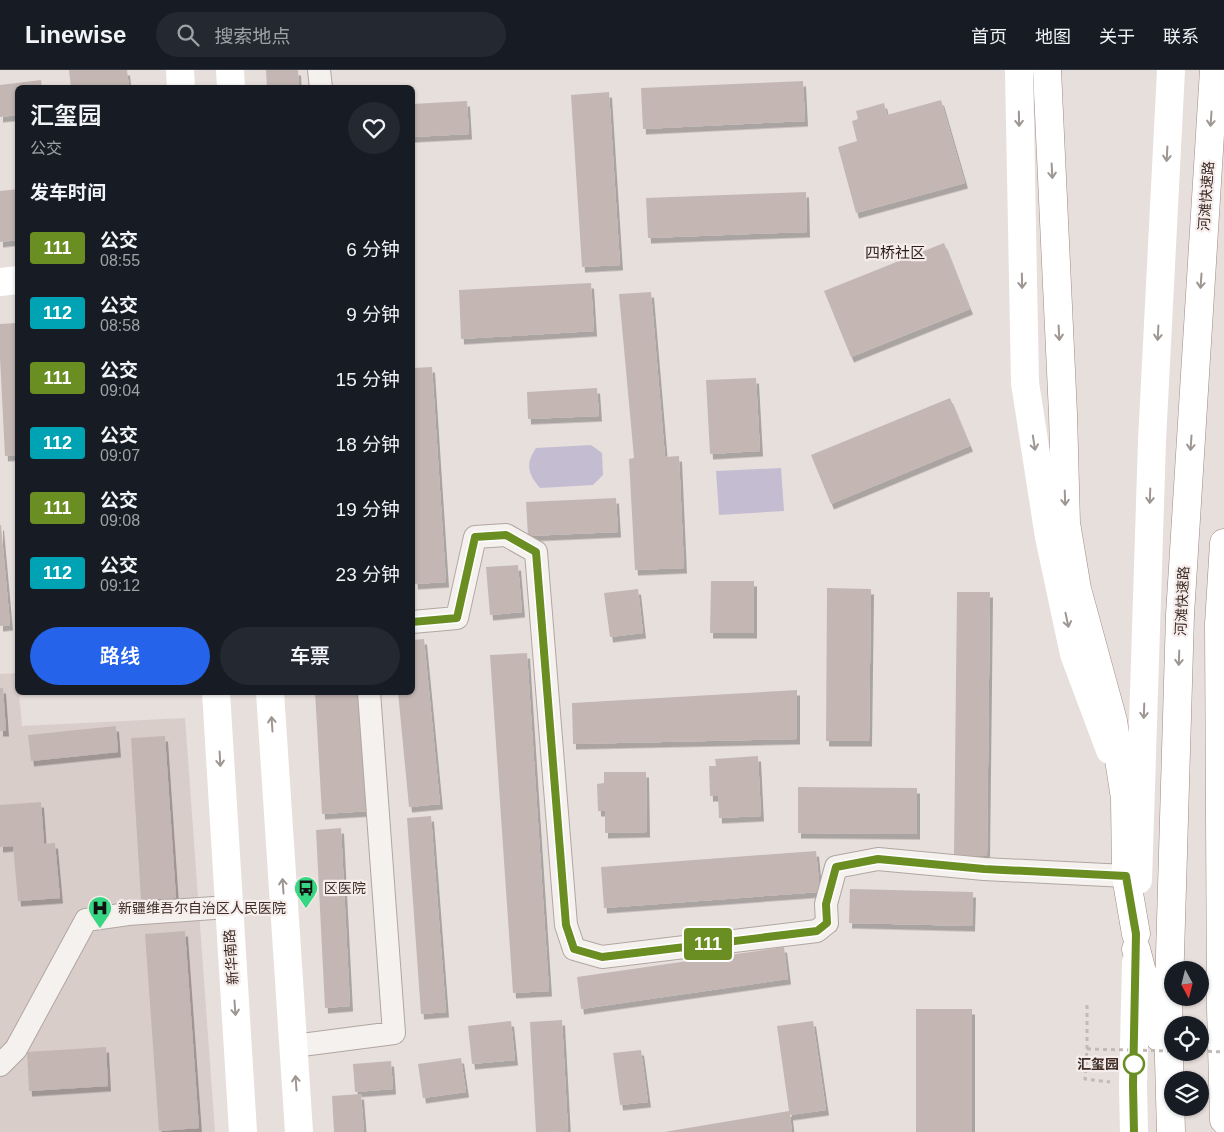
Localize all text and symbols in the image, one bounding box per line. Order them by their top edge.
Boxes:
search box [156,12,506,57]
text: Linewise [25,21,126,48]
icon: search [174,21,202,49]
text: 搜索地点 [214,26,290,47]
text: 首页 [971,27,1007,47]
text: 地图 [1035,27,1071,47]
text: 关于 [1099,27,1135,47]
text: 联系 [1163,27,1199,47]
text: 汇玺园 [30,102,102,129]
button: heart [348,102,400,154]
one-way arrow [1014,110,1024,126]
one-way arrow [1206,110,1215,126]
text: 公交 [30,140,62,157]
one-way arrow [1162,145,1171,161]
street label: 河滩快速路 [1196,161,1216,231]
one-way arrow [1047,163,1056,179]
text: 发车时间 [30,182,106,203]
text: 公交 [100,230,138,251]
text: 111 [43,238,72,258]
text: 6 分钟 [346,239,400,260]
district label: 四桥社区 [865,244,925,261]
text: 08:55 [100,252,140,269]
one-way arrow [1018,273,1027,289]
one-way arrow [1196,273,1206,289]
text: 公交 [100,295,138,316]
text: 112 [43,303,72,323]
text: 9 分钟 [346,304,400,325]
text: 08:58 [100,317,140,334]
one-way arrow [1055,325,1064,341]
one-way arrow [1153,325,1162,341]
text: 公交 [100,360,138,381]
text: 111 [43,368,72,388]
text: 15 分钟 [336,369,400,390]
text: 09:04 [100,382,140,399]
text: 公交 [100,425,138,446]
text: 112 [43,433,72,453]
text: 18 分钟 [336,434,400,455]
one-way arrow [1030,435,1040,451]
one-way arrow [1186,435,1196,451]
text: 09:07 [100,447,140,464]
one-way arrow [1146,487,1155,503]
one-way arrow [1061,489,1070,505]
text: 公交 [100,490,138,511]
text: 111 [43,498,72,518]
text: 19 分钟 [336,499,400,520]
text: 09:08 [100,512,140,529]
text: 公交 [100,555,138,576]
text: 112 [43,563,72,583]
text: 23 分钟 [336,564,400,585]
street label: 河滩快速路 [1172,566,1192,636]
text: 09:12 [100,577,140,594]
one-way arrow [1062,612,1072,628]
button: 路线 [30,627,210,685]
button: 车票 [220,627,400,685]
one-way arrow [1174,649,1184,665]
one-way arrow [1139,702,1148,718]
one-way arrow [268,716,277,732]
one-way arrow [215,750,224,766]
bus stop icon: 区医院 [293,875,319,909]
one-way arrow [278,879,288,895]
place label: 区医院 [324,880,366,896]
hospital icon: 新疆维吾尔自治区人民医院 [87,895,113,929]
place label: 新疆维吾尔自治区人民医院 [118,900,286,916]
line badge: 111 [679,928,737,960]
street label: 新华南路 [221,929,241,985]
text: 111 [694,934,722,954]
north arrow [1164,961,1209,1006]
map controls [1164,961,1209,1116]
one-way arrow [230,1000,239,1016]
button: locate [1164,1016,1209,1061]
marker: 汇玺园 [1123,1053,1145,1075]
place label: 汇玺园 [1077,1056,1119,1072]
button: layers [1164,1071,1209,1116]
one-way arrow [291,1076,300,1092]

